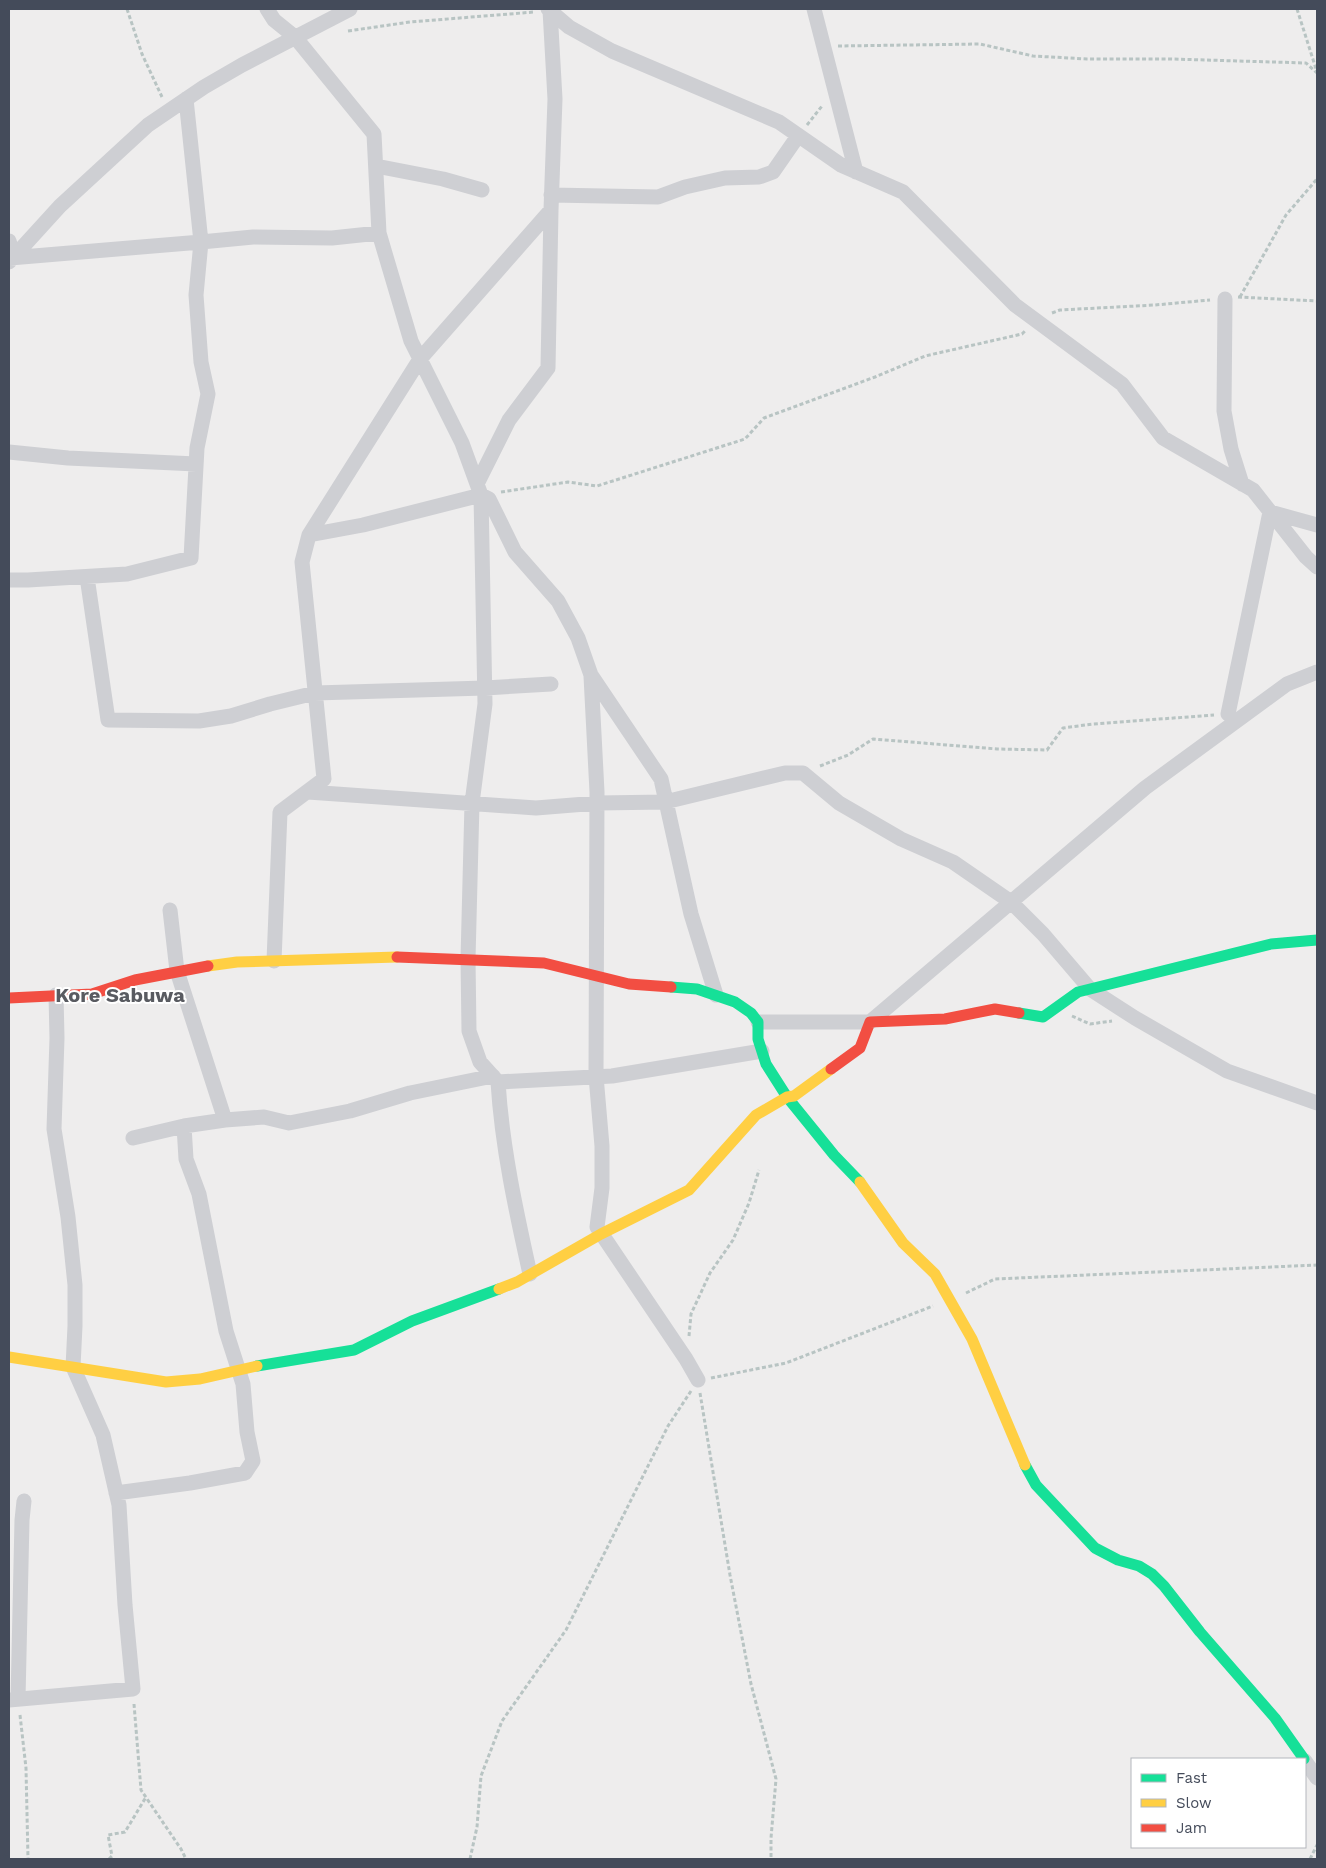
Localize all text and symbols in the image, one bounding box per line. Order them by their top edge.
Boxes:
district label: Kore Sabuwa [55,983,185,1007]
legend [1131,1758,1306,1848]
text: Fast [1176,1769,1208,1787]
text: Slow [1176,1794,1212,1812]
text: Jam [1176,1819,1207,1837]

